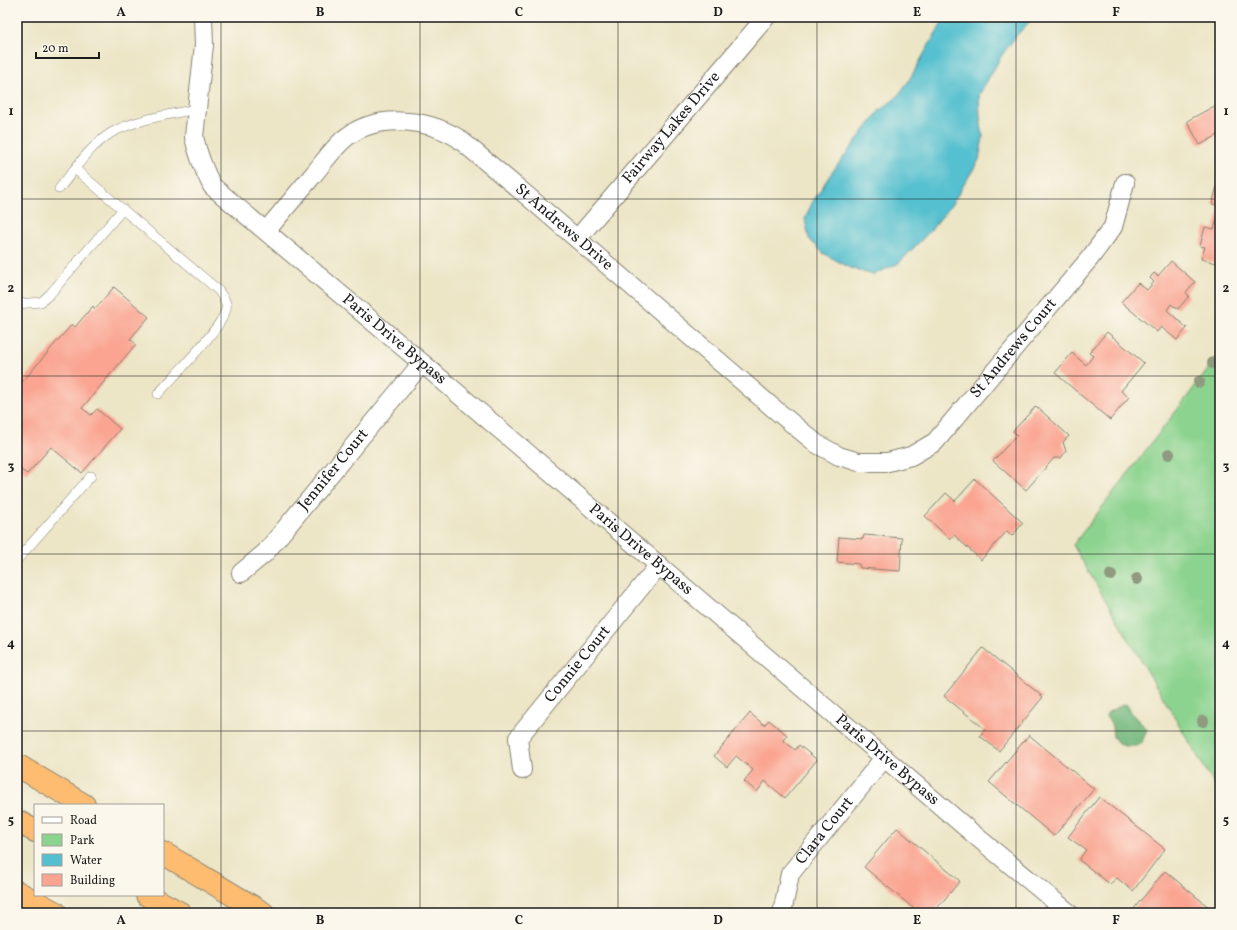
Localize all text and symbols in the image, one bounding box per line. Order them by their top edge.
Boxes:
text: A [116,4,126,22]
text: B [316,4,325,22]
text: C [515,4,523,22]
text: D [713,4,723,22]
text: E [913,4,921,22]
text: F [1112,4,1120,22]
scale bar [36,34,99,60]
text: 20 m [42,41,69,57]
street label: Fairway Lakes Drive [618,67,726,189]
text: 1 [8,103,14,121]
text: 1 [1223,103,1229,121]
street label: St Andrews Drive [510,179,618,276]
text: 2 [8,280,15,298]
text: 2 [1223,280,1230,298]
street label: Paris Drive Bypass [337,289,451,390]
street label: St Andrews Court [965,293,1063,403]
street label: Jennifer Court [293,424,374,516]
text: 3 [8,458,15,476]
text: 3 [1223,458,1230,476]
street label: Paris Drive Bypass [584,499,698,601]
street label: Connie Court [540,621,616,708]
text: 4 [7,635,15,653]
text: 4 [1222,635,1230,653]
street label: Paris Drive Bypass [830,709,944,811]
street label: Clara Court [791,792,859,870]
legend [34,804,164,896]
text: 5 [8,812,14,830]
text: 5 [1223,812,1229,830]
text: Road [70,813,97,829]
text: Park [70,833,95,849]
text: Water [70,853,102,869]
text: Building [70,873,115,889]
text: A [116,912,126,930]
text: B [316,912,325,930]
text: C [515,912,523,930]
text: D [713,912,723,930]
text: E [913,912,921,930]
text: F [1112,912,1120,930]

